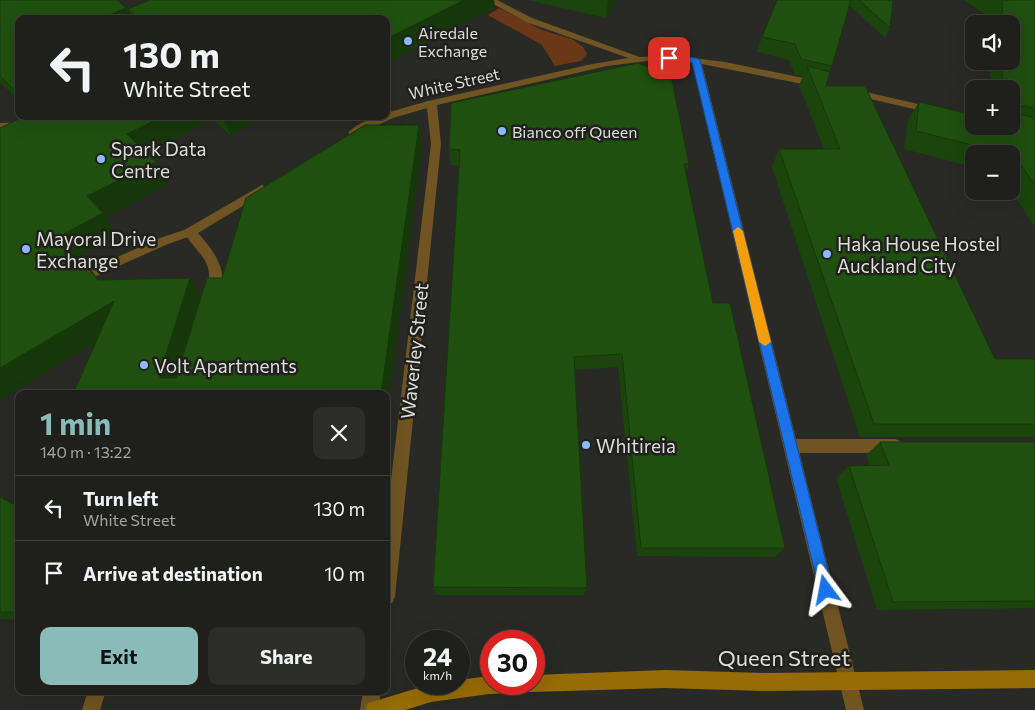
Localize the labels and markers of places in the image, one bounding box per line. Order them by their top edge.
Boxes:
place label: Airedale Exchange [418,23,487,60]
marker: Airedale Exchange [402,35,414,47]
pin [648,37,690,79]
place label: Bianco off Queen [512,122,637,141]
marker: Bianco off Queen [496,125,508,137]
place label: Spark Data Centre [111,137,207,182]
marker: Spark Data Centre [95,153,107,165]
place label: Mayoral Drive Exchange [36,227,156,272]
place label: Haka House Hostel Auckland City [837,232,1000,277]
marker: Mayoral Drive Exchange [20,243,32,255]
marker: Haka House Hostel Auckland City [821,248,833,260]
place label: Volt Apartments [154,354,297,377]
marker: Volt Apartments [138,359,150,371]
place label: Whitireia [596,434,676,457]
marker: Whitireia [580,439,592,451]

